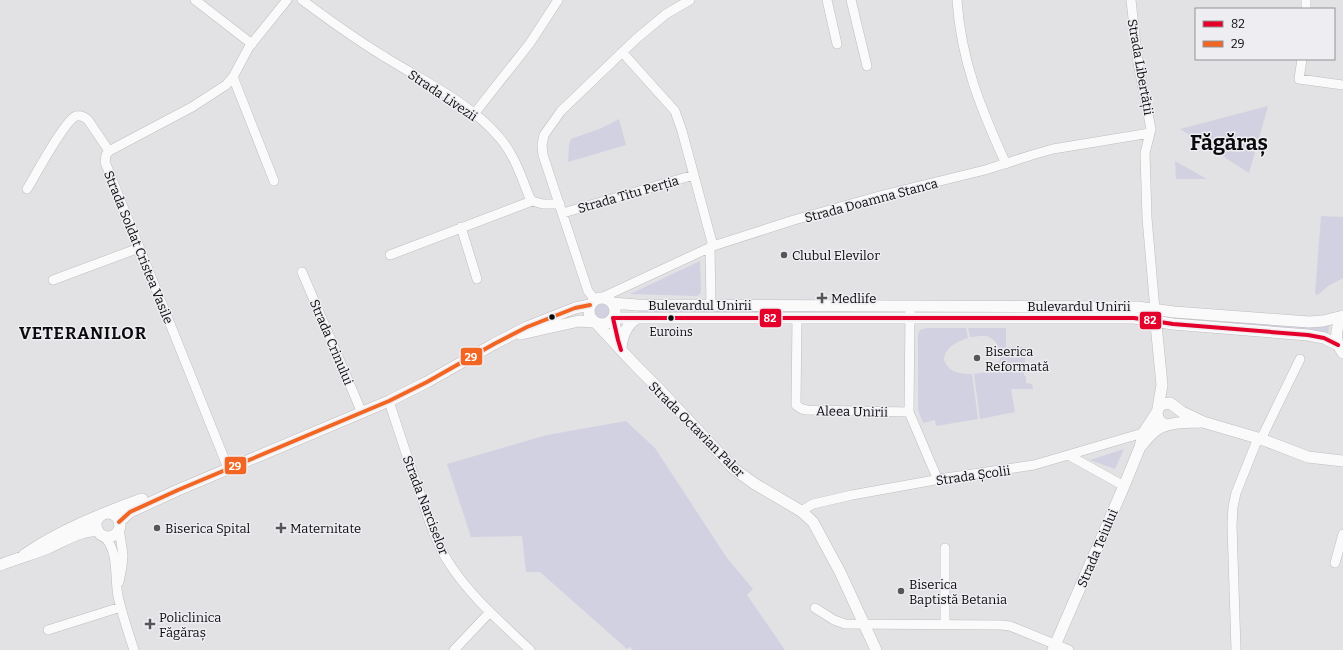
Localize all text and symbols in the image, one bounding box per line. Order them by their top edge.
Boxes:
legend [1195,8,1335,60]
text: 82 [1231,17,1245,31]
street label: Strada Libertății [1124,18,1156,117]
text: 29 [1231,37,1245,51]
street label: Strada Livezii [405,67,480,124]
district label: Făgăraș [1190,130,1268,157]
street label: Strada Soldat Cristea Vasile [101,168,176,326]
street label: Strada Titu Perția [576,173,681,217]
street label: Strada Doamna Stanca [803,175,939,225]
place label: Clubul Elevilor [792,248,880,263]
marker: Clubul Elevilor [779,250,789,260]
place label: Medlife [831,291,876,306]
marker: Medlife [816,292,828,304]
street label: Strada Crinului [307,297,356,387]
street label: Bulevardul Unirii [648,298,752,313]
street label: Bulevardul Unirii [1027,299,1131,314]
line badge: 82 [759,308,782,328]
line badge: 82 [1139,311,1162,330]
unlabelled marker [547,312,557,322]
text: 82 [764,312,776,325]
marker: Euroins [666,313,676,323]
text: 82 [1144,314,1156,327]
district label: VETERANILOR [19,323,147,344]
place label: Euroins [649,325,693,339]
place label: Biserica Reformată [985,344,1049,374]
line badge: 29 [460,347,483,366]
text: 29 [465,351,478,364]
marker: Biserica Reformată [972,353,982,363]
street label: Strada Octavian Paler [646,378,748,480]
street label: Aleea Unirii [816,403,888,420]
street label: Strada Narciselor [400,453,451,557]
line badge: 29 [224,456,247,475]
text: 29 [229,460,242,473]
street label: Strada Școlii [935,463,1012,489]
street label: Strada Teiului [1074,507,1121,590]
place label: Biserica Spital [165,521,251,536]
place label: Maternitate [290,521,361,536]
marker: Maternitate [275,522,287,534]
marker: Biserica Spital [152,523,162,533]
place label: Biserica Baptistă Betania [909,577,1007,607]
marker: Biserica Baptistă Betania [896,586,906,596]
place label: Policlinica Făgăraș [159,610,221,641]
marker: Policlinica Făgăraș [144,618,156,630]

